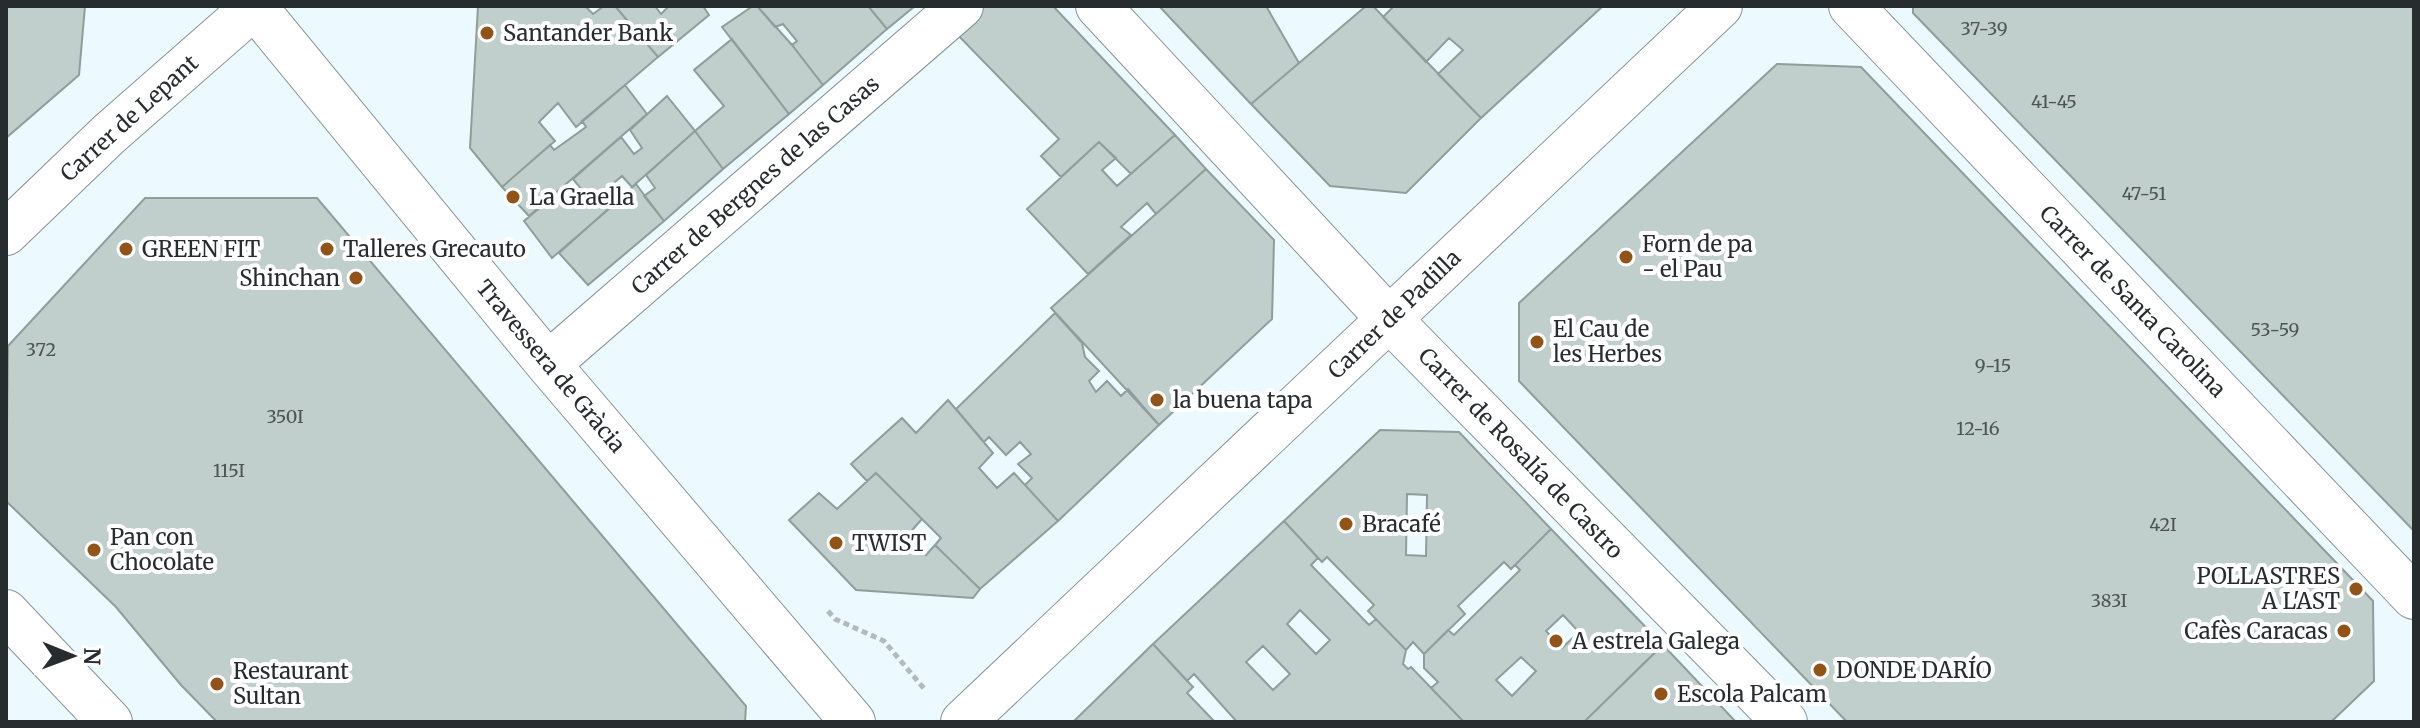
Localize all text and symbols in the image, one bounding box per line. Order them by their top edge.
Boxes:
house number: 37-39 [1960,17,2008,40]
place label: Santander Bank [503,19,673,47]
marker: Santander Bank [478,24,496,42]
street label: Carrer de Lepant [54,48,204,187]
street label: Carrer de Bergnes de las Casas [625,70,885,300]
house number: 41-45 [2031,90,2077,113]
house number: 47-51 [2122,182,2166,205]
place label: La Graella [529,183,635,211]
marker: La Graella [504,188,522,206]
street label: Carrer de Santa Carolina [2034,199,2232,403]
place label: Forn de pa - el Pau [1642,230,1753,283]
place label: GREEN FIT [142,235,260,263]
place label: Talleres Grecauto [343,235,526,263]
marker: GREEN FIT [117,240,135,258]
marker: Talleres Grecauto [318,240,336,258]
street label: Carrer de Padilla [1322,243,1466,385]
marker: Forn de pa - el Pau [1617,248,1635,266]
place label: Shinchan [239,264,340,292]
marker: Shinchan [347,269,365,287]
street label: Travessera de Gràcia [470,274,632,458]
place label: El Cau de les Herbes [1553,315,1662,368]
house number: 53-59 [2250,318,2300,341]
marker: El Cau de les Herbes [1528,333,1546,351]
house number: 372 [26,338,56,361]
street label: Carrer de Rosalía de Castro [1413,342,1629,564]
house number: 9-15 [1975,354,2011,377]
place label: la buena tapa [1173,386,1313,414]
marker: la buena tapa [1148,391,1166,409]
house number: 350I [266,405,304,428]
house number: 12-16 [1956,417,2000,440]
house number: 115I [213,459,245,482]
place label: Bracafé [1362,510,1441,538]
house number: 42I [2149,513,2177,536]
marker: Bracafé [1337,515,1355,533]
place label: Pan con Chocolate [110,523,214,576]
place label: TWIST [852,529,926,557]
marker: TWIST [827,534,845,552]
marker: Pan con Chocolate [85,541,103,559]
place label: POLLASTRES A L'AST [2196,562,2340,615]
marker: POLLASTRES A L'AST [2347,580,2365,598]
house number: 383I [2091,589,2127,612]
north arrow [32,616,112,696]
place label: Cafès Caracas [2184,617,2328,645]
marker: Cafès Caracas [2335,622,2353,640]
place label: A estrela Galega [1571,627,1740,655]
marker: A estrela Galega [1547,632,1565,650]
text: N [78,647,106,666]
place label: DONDE DARÍO [1836,655,1992,684]
place label: Restaurant Sultan [233,657,349,710]
marker: DONDE DARÍO [1811,661,1829,679]
marker: Restaurant Sultan [208,675,226,693]
place label: Escola Palcam [1677,680,1827,708]
marker: Escola Palcam [1652,685,1670,703]

